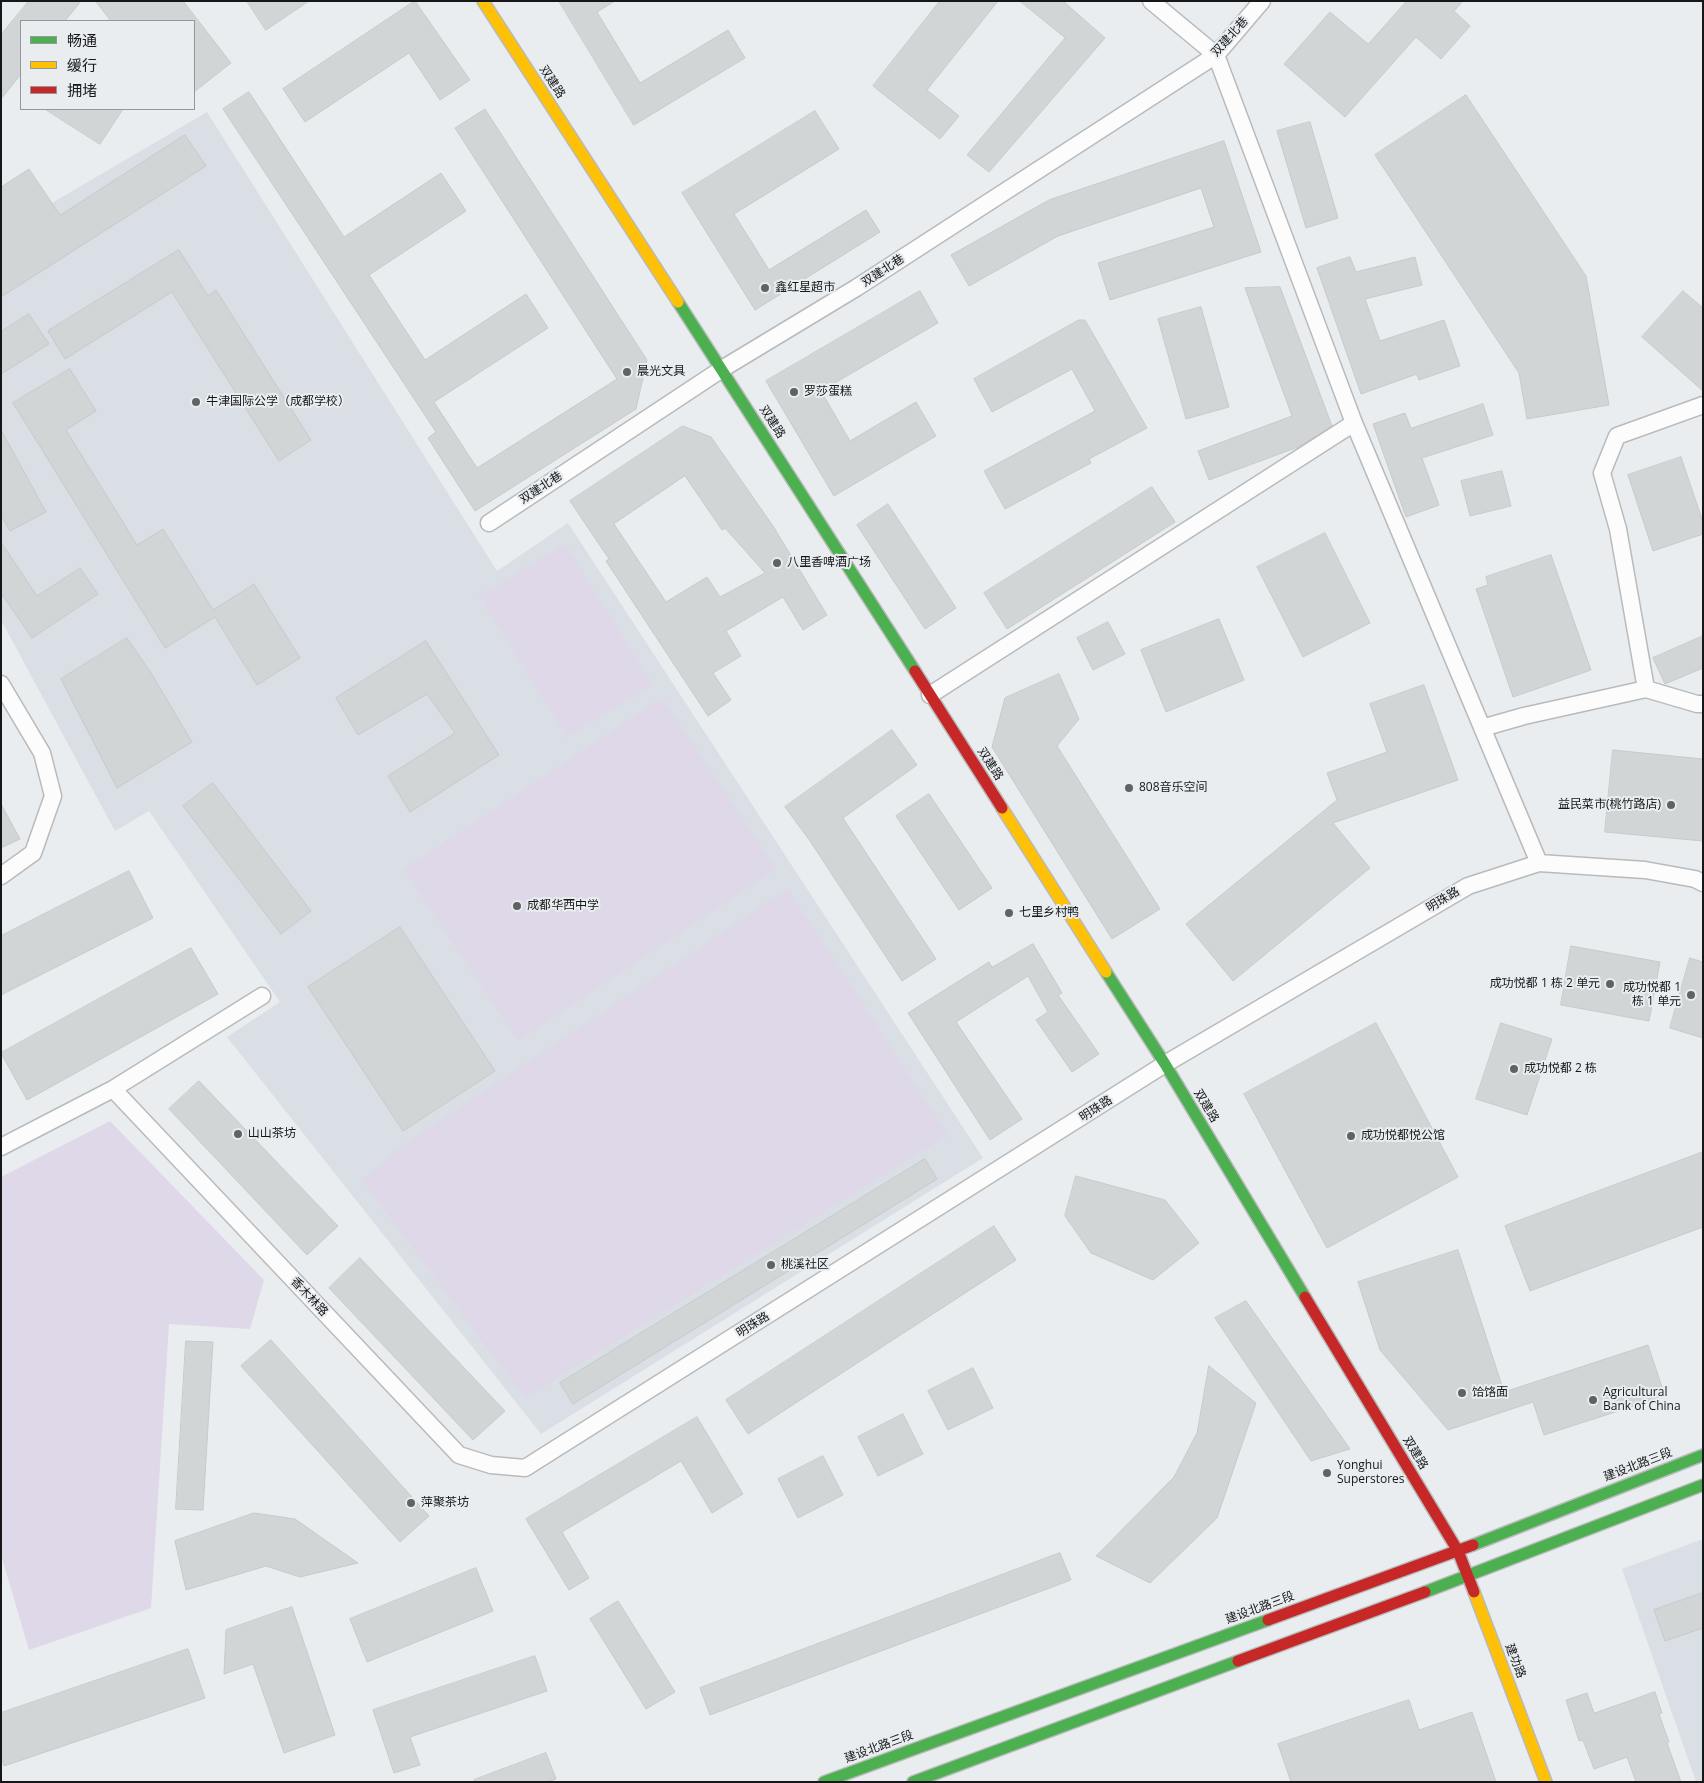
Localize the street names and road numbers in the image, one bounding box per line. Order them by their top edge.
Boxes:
street label: 双建北巷 [1209,14,1251,60]
street label: 双建路 [536,63,568,101]
street label: 双建北巷 [859,252,907,290]
street label: 双建路 [756,403,788,441]
street label: 双建北巷 [517,469,565,507]
street label: 双建路 [974,745,1006,783]
street label: 明珠路 [1424,885,1462,915]
street label: 双建路 [1191,1087,1221,1125]
street label: 明珠路 [1077,1093,1115,1125]
street label: 香木林路 [287,1275,331,1319]
street label: 明珠路 [734,1309,772,1341]
street label: 双建路 [1400,1434,1430,1472]
street label: 建设北路三段 [1602,1445,1674,1485]
street label: 建设北路三段 [1224,1589,1296,1627]
street label: 建功路 [1502,1642,1528,1680]
street label: 建设北路三段 [843,1728,915,1766]

